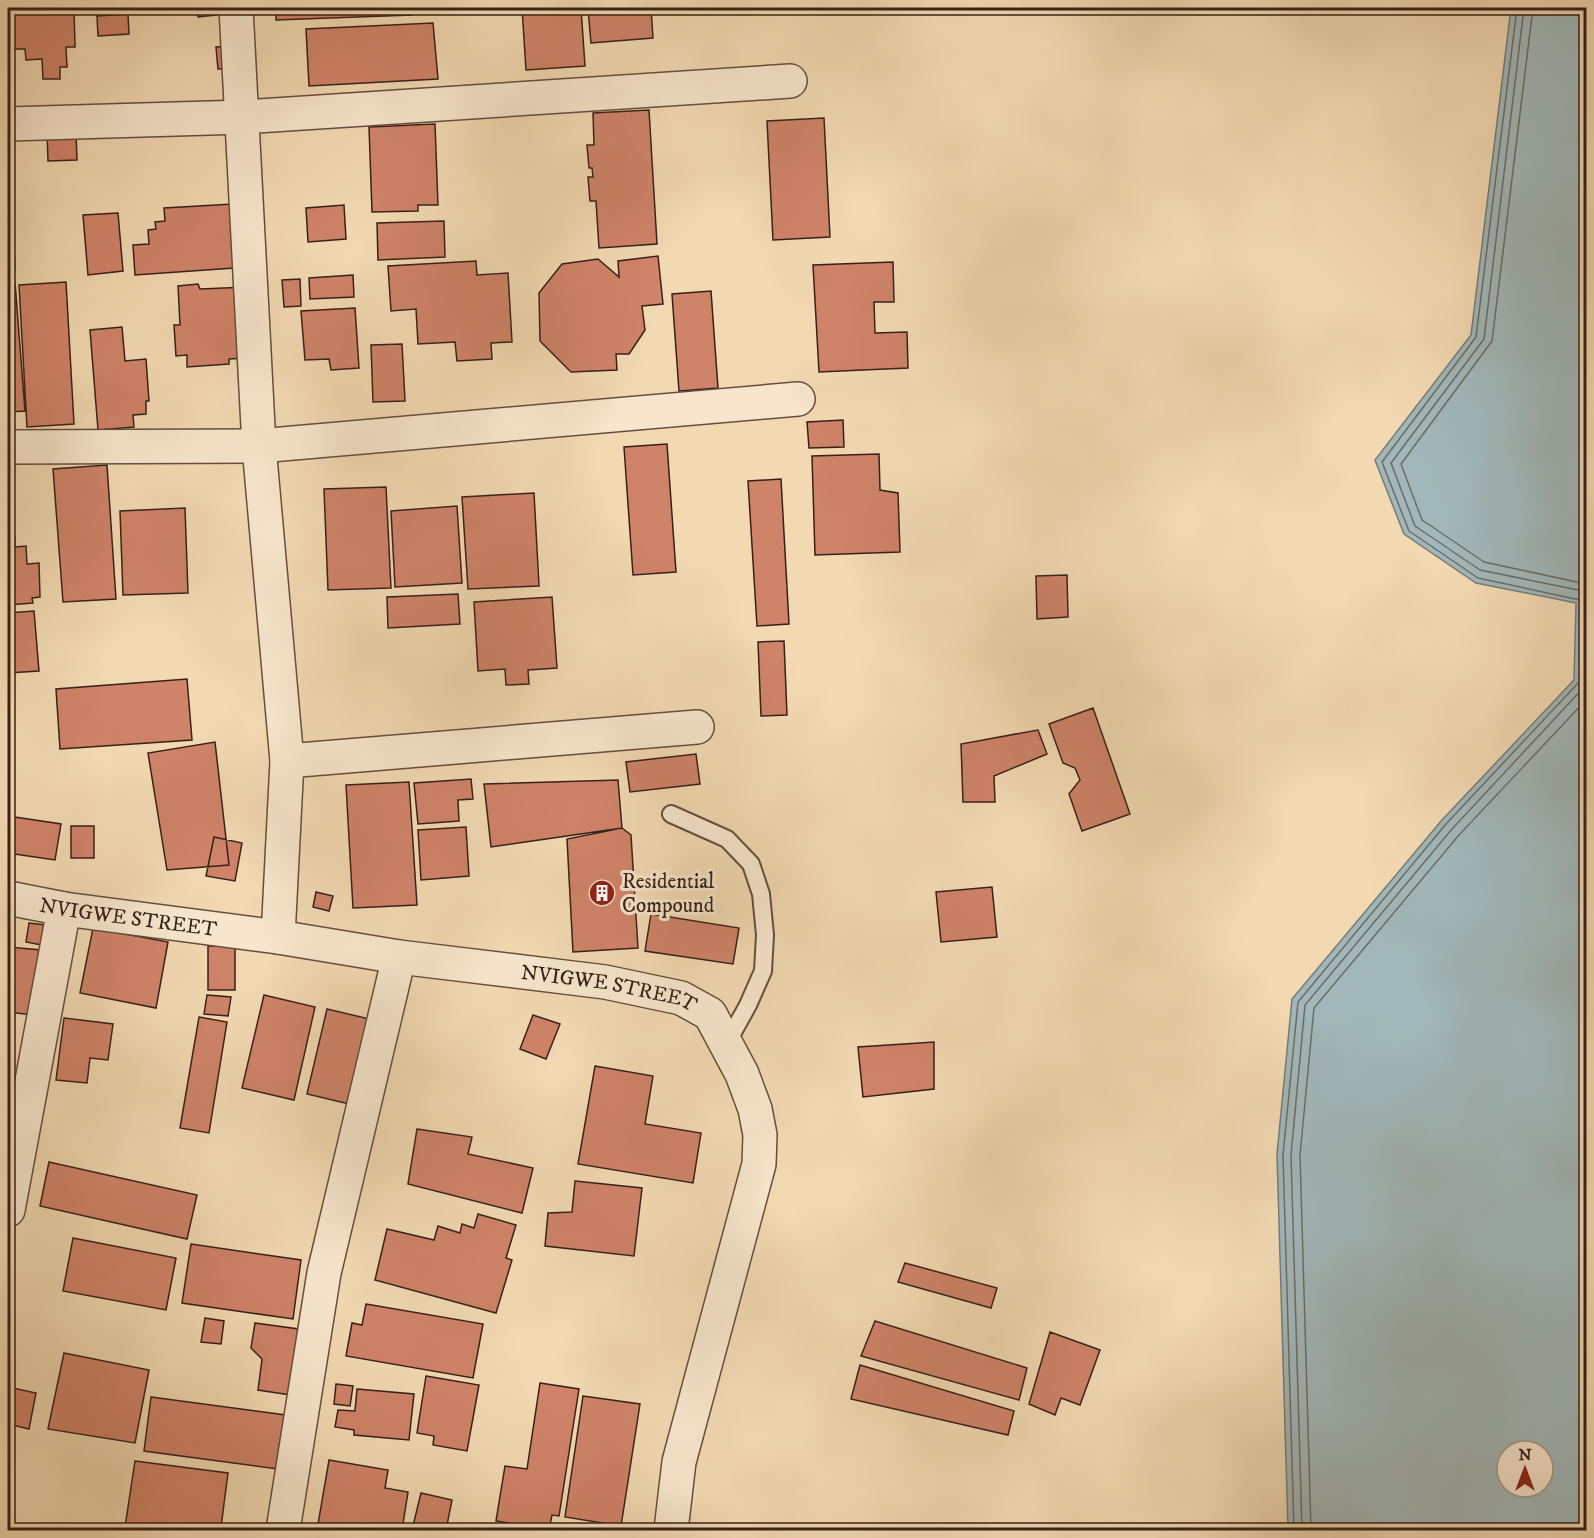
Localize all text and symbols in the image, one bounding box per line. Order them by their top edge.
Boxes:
place label: Residential Compound [622,869,715,919]
building icon: Residential Compound [587,878,617,908]
street label: NVIGWE STREET [37,893,219,943]
street label: NVIGWE STREET [519,960,702,1018]
north arrow [1495,1439,1555,1499]
text: N [1518,1445,1532,1465]

